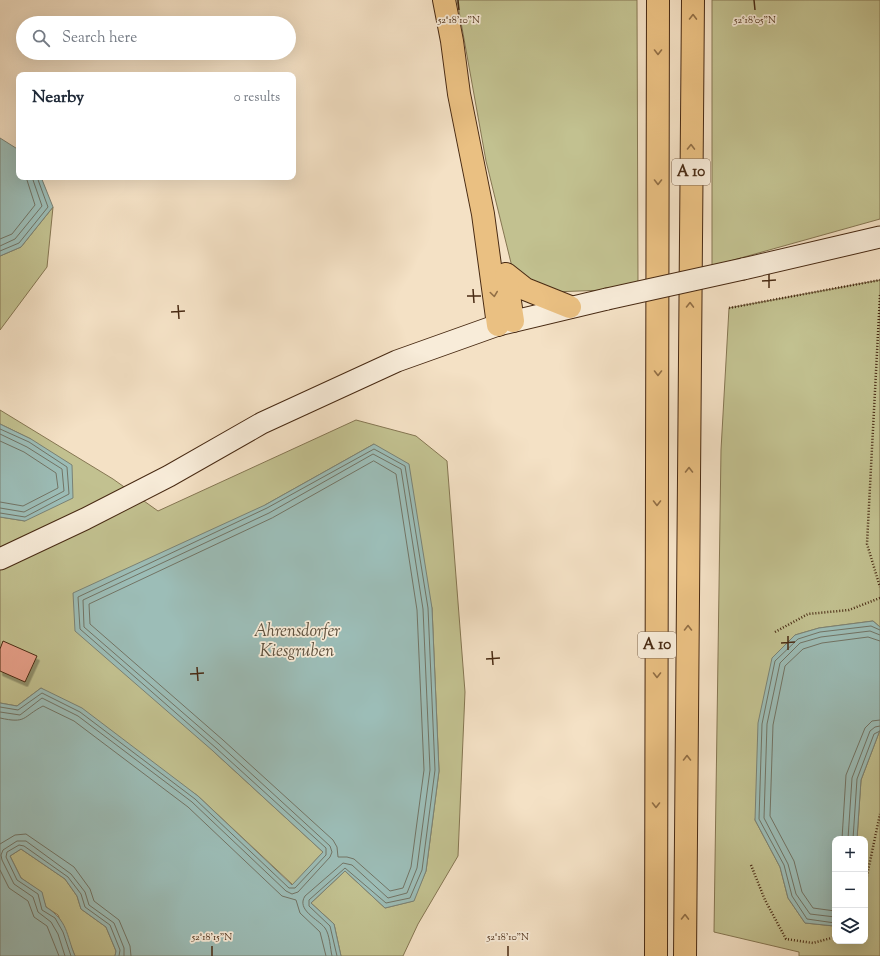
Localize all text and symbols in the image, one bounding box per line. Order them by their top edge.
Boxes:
text: 52°18'10"N [437,13,480,28]
text: 52°18'05"N [733,13,776,28]
one-way arrow [689,14,697,20]
search box [16,16,296,60]
icon: search [30,27,52,49]
text: Search here [62,28,137,49]
one-way arrow [654,49,662,55]
text: Nearby [32,86,84,110]
text: 0 results [234,89,280,107]
one-way arrow [687,144,696,150]
road number: A 10 [672,159,710,185]
one-way arrow [654,179,662,185]
one-way arrow [489,291,498,297]
one-way arrow [686,302,694,308]
one-way arrow [654,370,662,376]
one-way arrow [685,467,693,473]
one-way arrow [653,500,661,506]
water label: Ahrensdorfer Kiesgruben [254,620,340,664]
one-way arrow [684,625,692,631]
road number: A 10 [638,632,676,658]
one-way arrow [653,672,661,678]
one-way arrow [683,755,691,761]
one-way arrow [652,802,660,808]
map controls [832,836,868,944]
button: + [832,836,868,872]
button: − [832,872,868,908]
button: layers [832,908,868,944]
one-way arrow [681,914,689,920]
text: 52°18'15"N [191,930,232,945]
text: 52°18'10"N [486,930,529,945]

